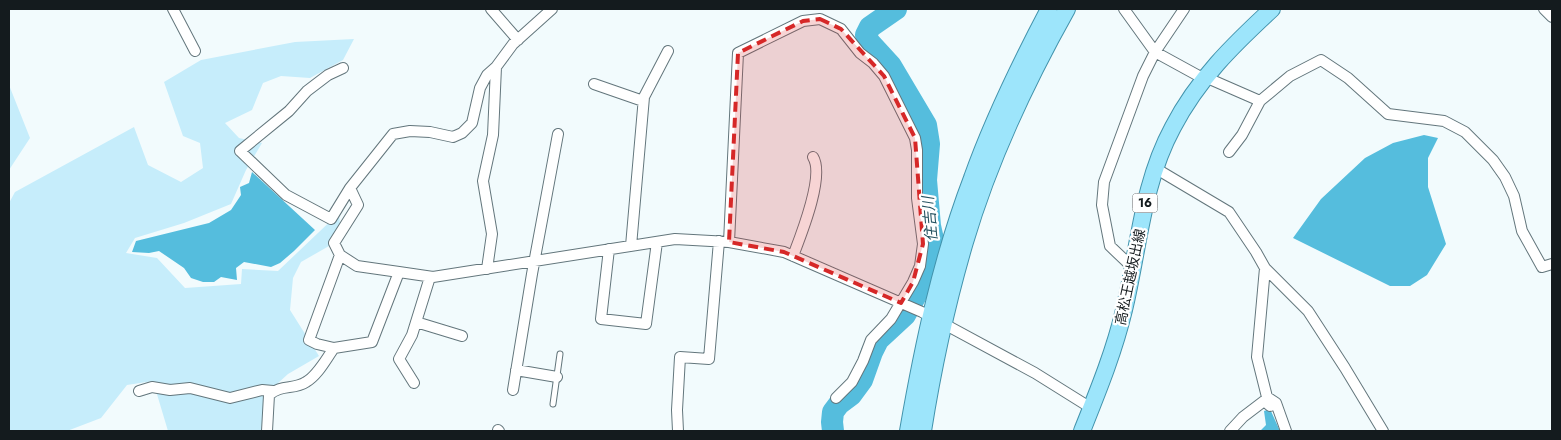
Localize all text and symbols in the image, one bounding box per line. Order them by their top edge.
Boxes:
water label: 住吉川 [917,194,943,242]
road number: 16 [1132,194,1158,212]
street label: 高松王越坂出線 [1110,227,1150,327]

